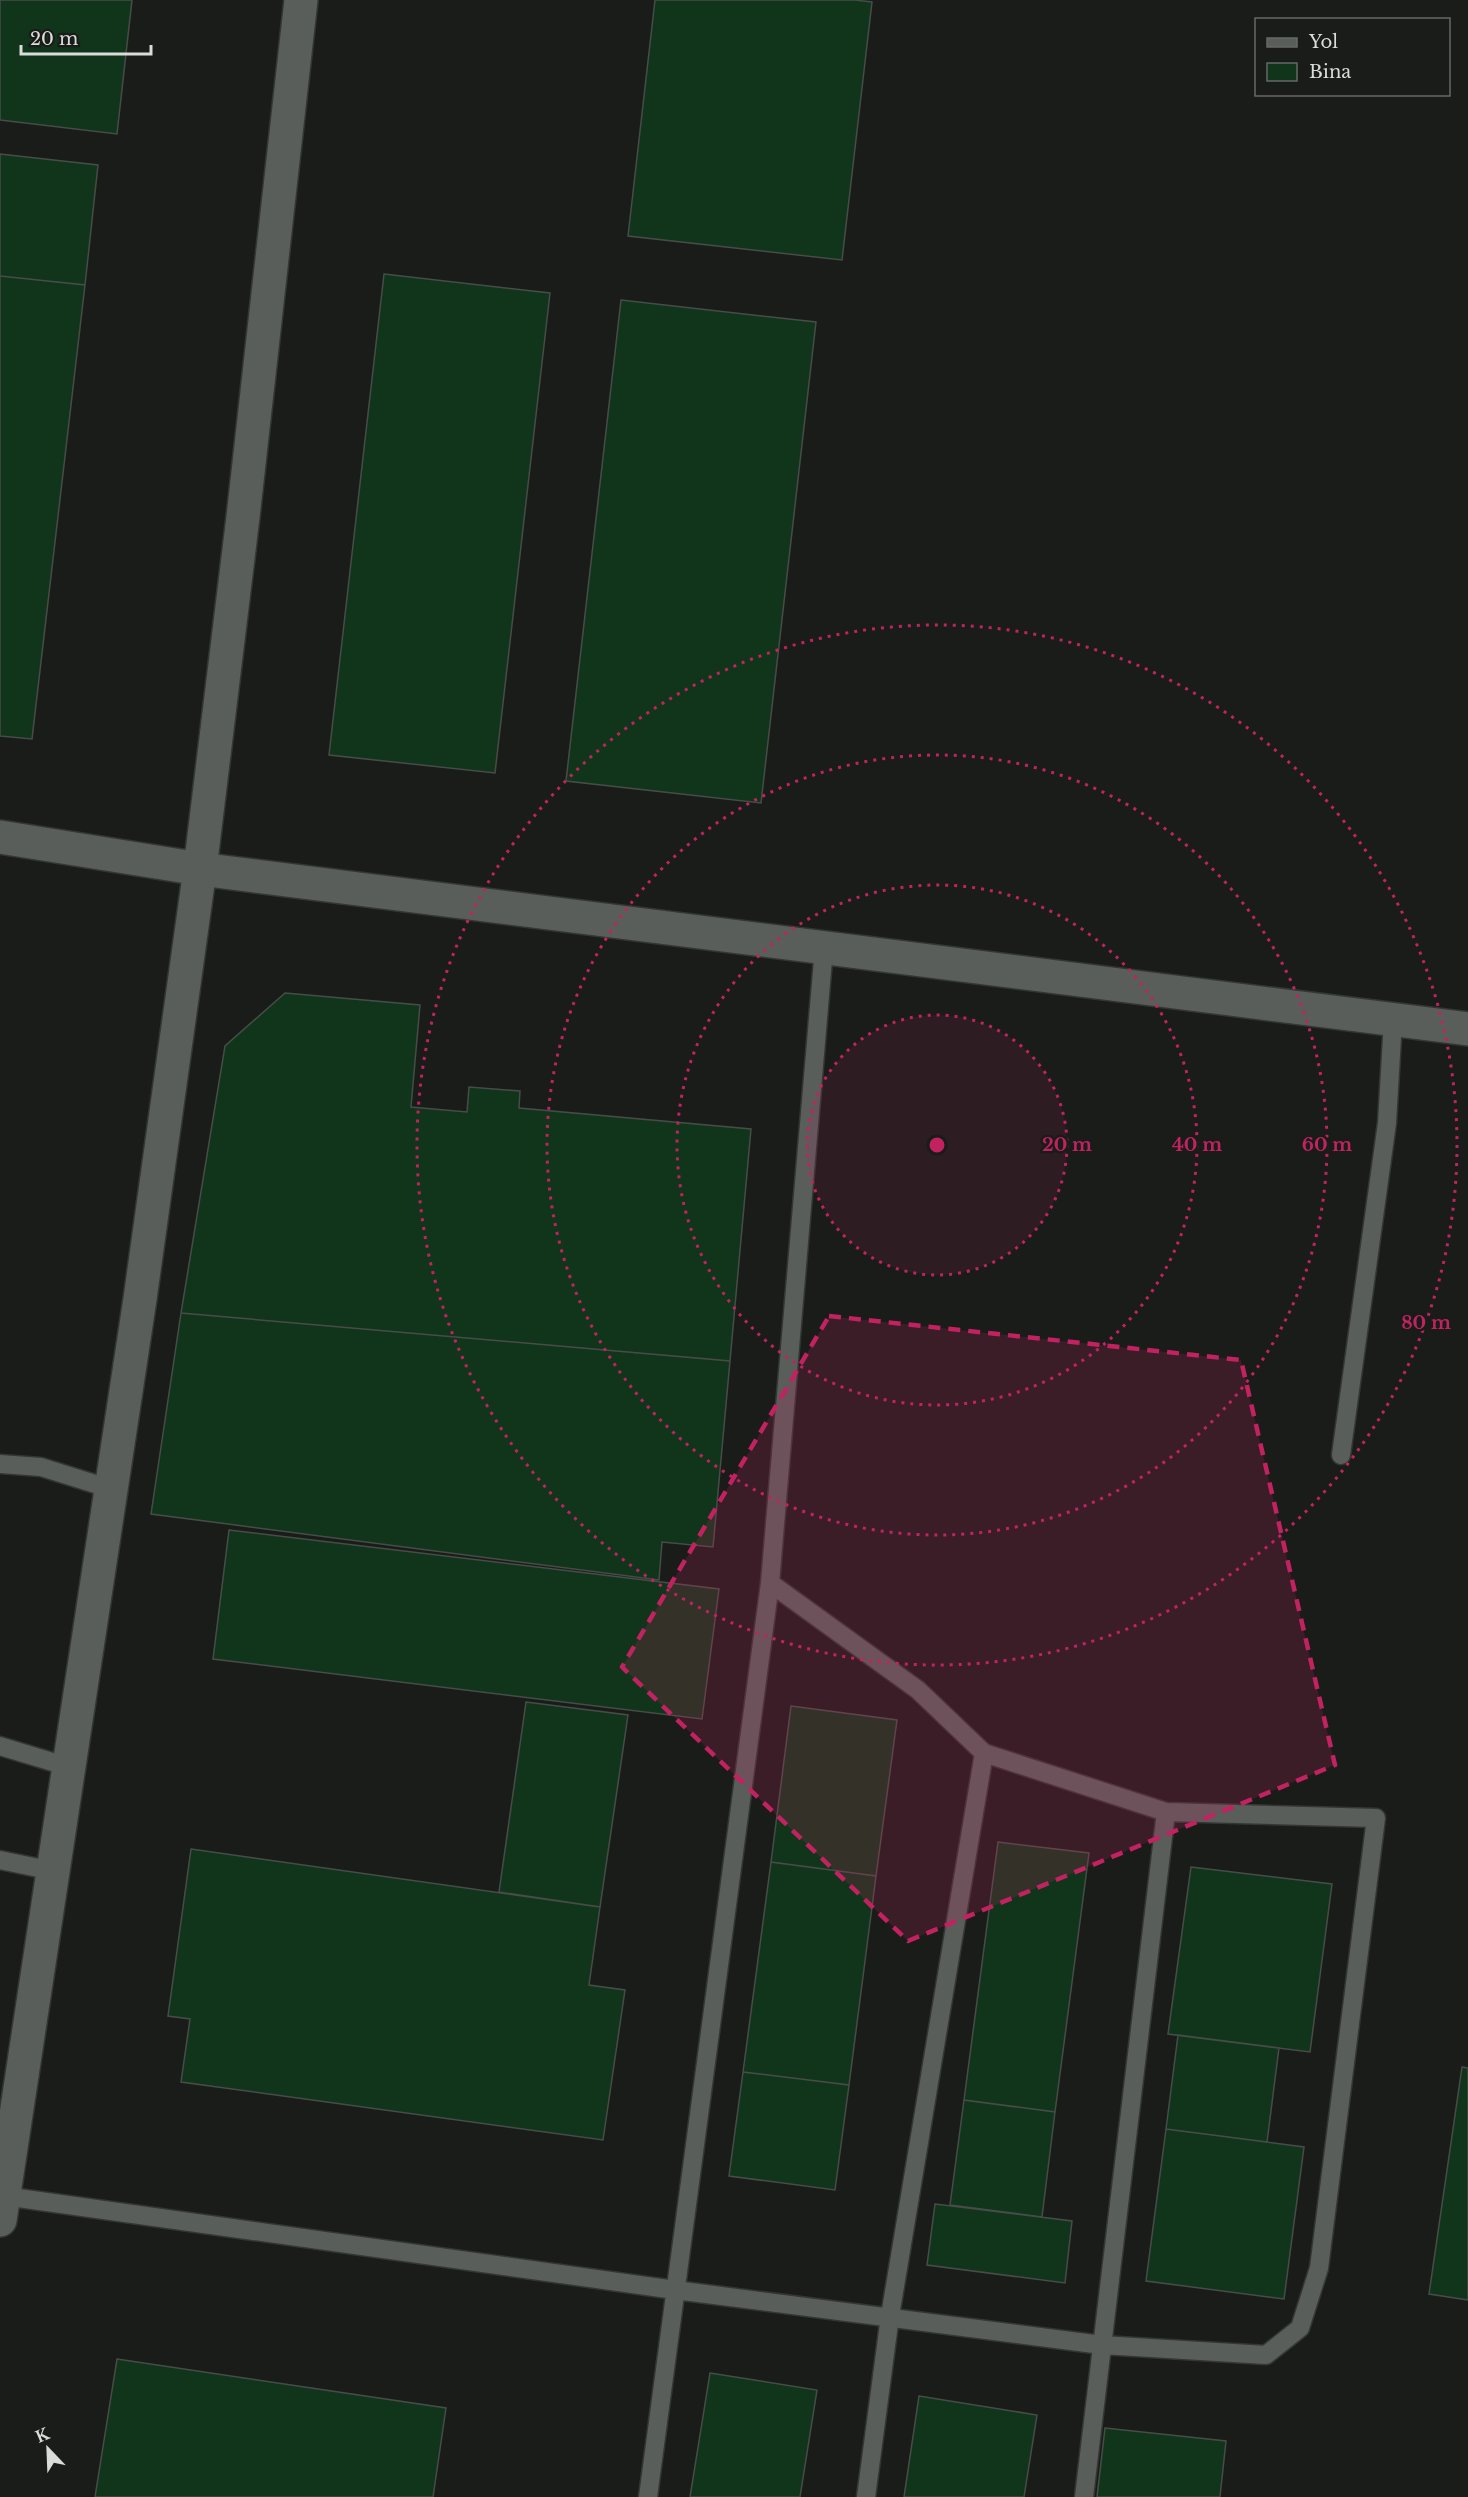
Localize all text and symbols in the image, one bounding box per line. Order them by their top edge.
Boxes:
scale bar [21,18,152,56]
legend [1255,18,1450,96]
text: 20 m [30,28,78,50]
text: Yol [1308,31,1338,53]
text: Bina [1309,61,1351,83]
text: 20 m [1042,1134,1092,1156]
text: 40 m [1172,1134,1222,1156]
text: 60 m [1302,1134,1352,1156]
centre of rings [927,1135,947,1155]
text: 80 m [1401,1312,1451,1334]
north arrow [18,2419,78,2479]
text: K [32,2423,53,2447]

